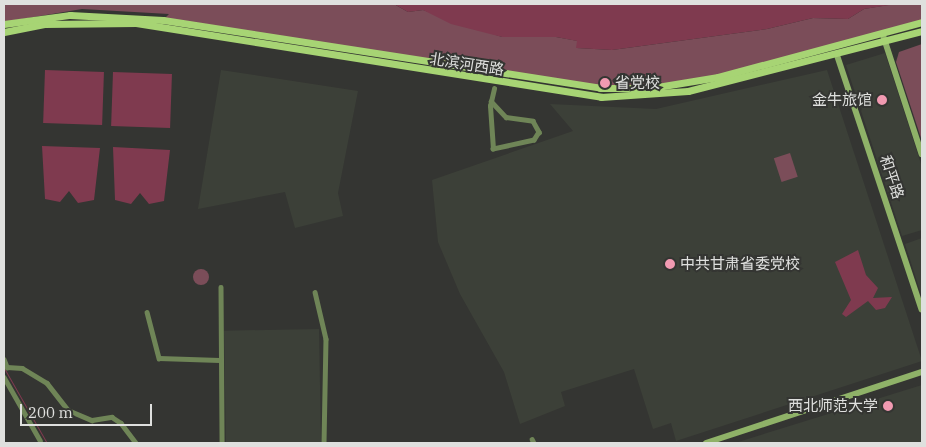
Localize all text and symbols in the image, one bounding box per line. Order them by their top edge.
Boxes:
street label: 北滨河西路 [429,49,505,79]
place label: 省党校 [615,74,660,92]
marker: 省党校 [599,77,611,89]
place label: 金牛旅馆 [812,91,872,109]
marker: 金牛旅馆 [876,94,888,106]
street label: 和平路 [876,153,908,201]
place label: 中共甘肃省委党校 [680,255,800,273]
marker: 中共甘肃省委党校 [664,258,676,270]
scale bar [22,394,155,426]
place label: 西北师范大学 [788,397,878,415]
marker: 西北师范大学 [882,400,894,412]
text: 200 m [28,403,73,422]

